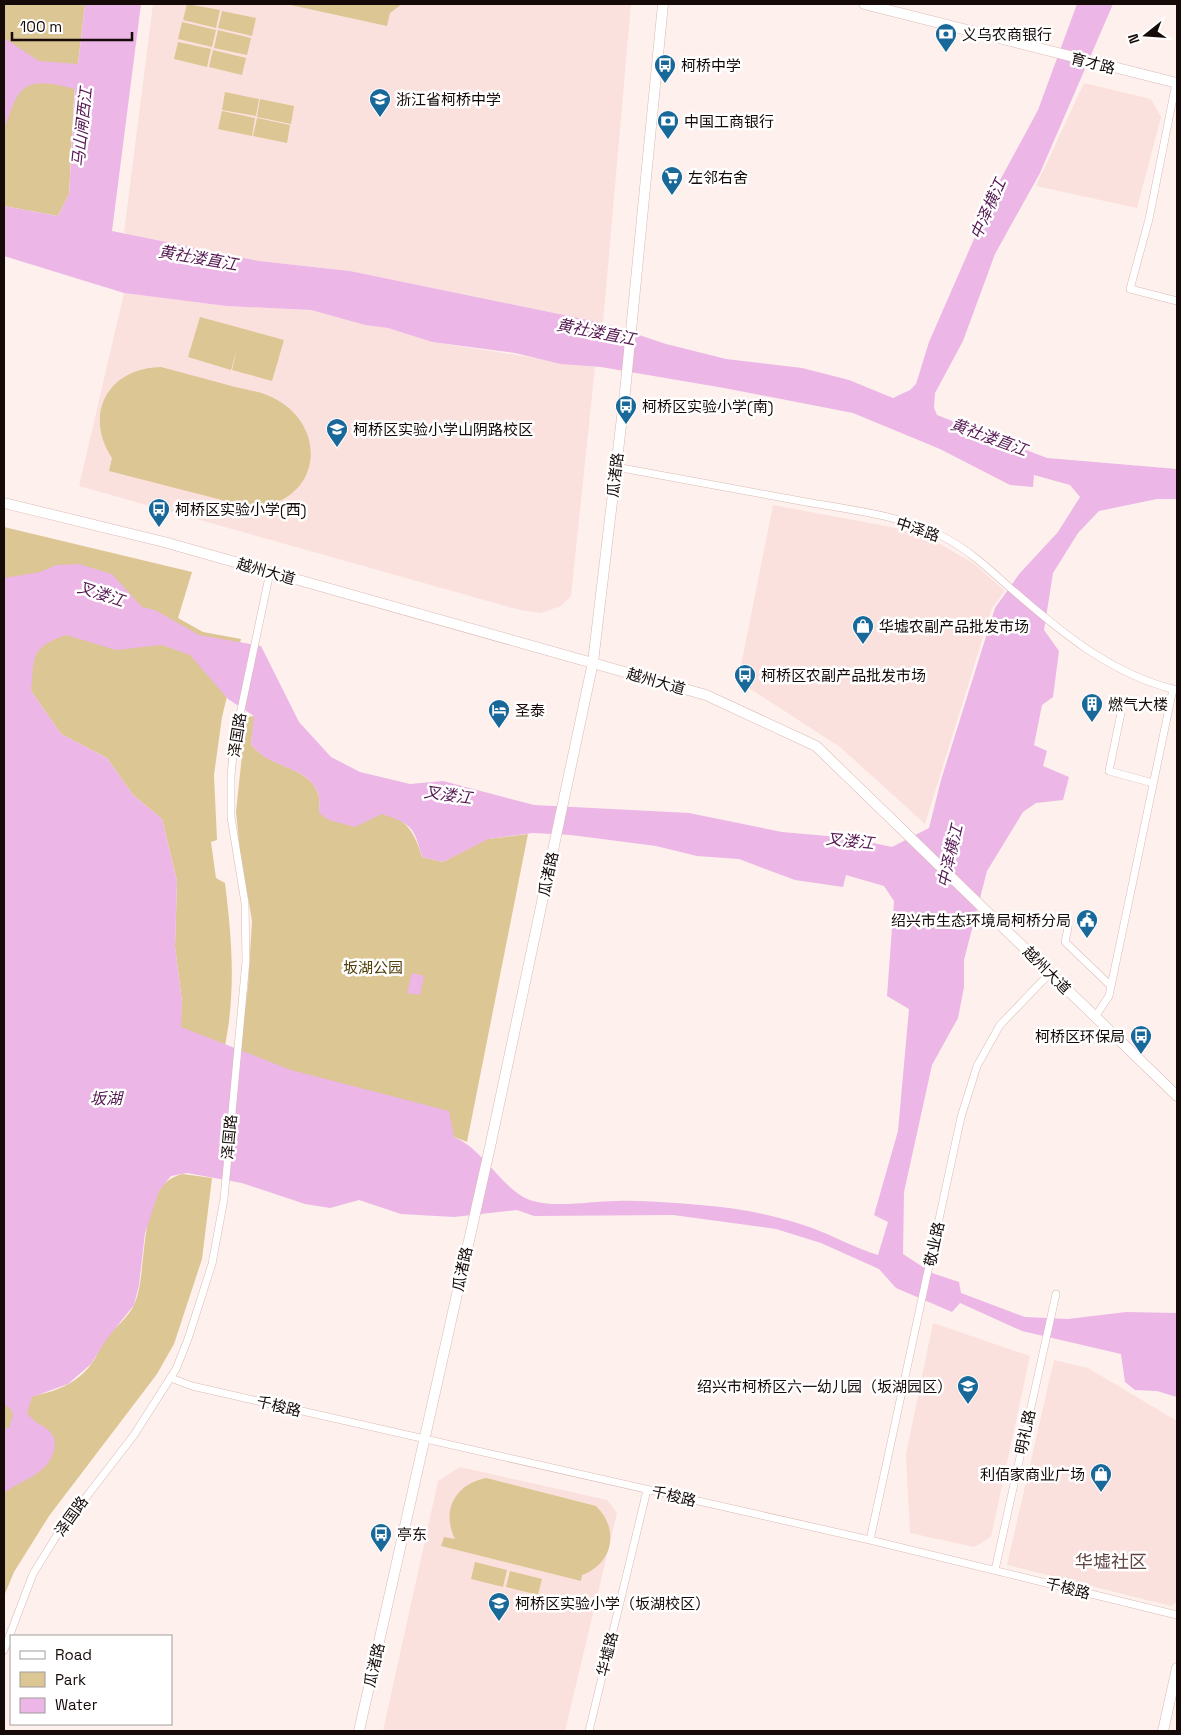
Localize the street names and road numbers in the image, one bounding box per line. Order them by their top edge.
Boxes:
street label: 育才路 [1069,48,1117,78]
street label: 瓜渚路 [603,452,627,498]
street label: 中泽路 [894,513,942,545]
street label: 越州大道 [235,554,297,588]
street label: 越州大道 [625,664,687,698]
street label: 泽国路 [224,711,250,759]
street label: 瓜渚路 [534,850,562,898]
street label: 越州大道 [1019,942,1075,998]
street label: 泽国路 [218,1114,240,1160]
street label: 敬业路 [920,1220,948,1268]
street label: 瓜渚路 [448,1245,476,1293]
street label: 千梭路 [255,1392,303,1420]
street label: 明礼路 [1011,1408,1039,1456]
street label: 千梭路 [650,1482,698,1510]
street label: 泽国路 [50,1492,92,1540]
street label: 千梭路 [1044,1573,1092,1603]
street label: 华墟路 [592,1630,622,1678]
street label: 瓜渚路 [360,1641,388,1689]

